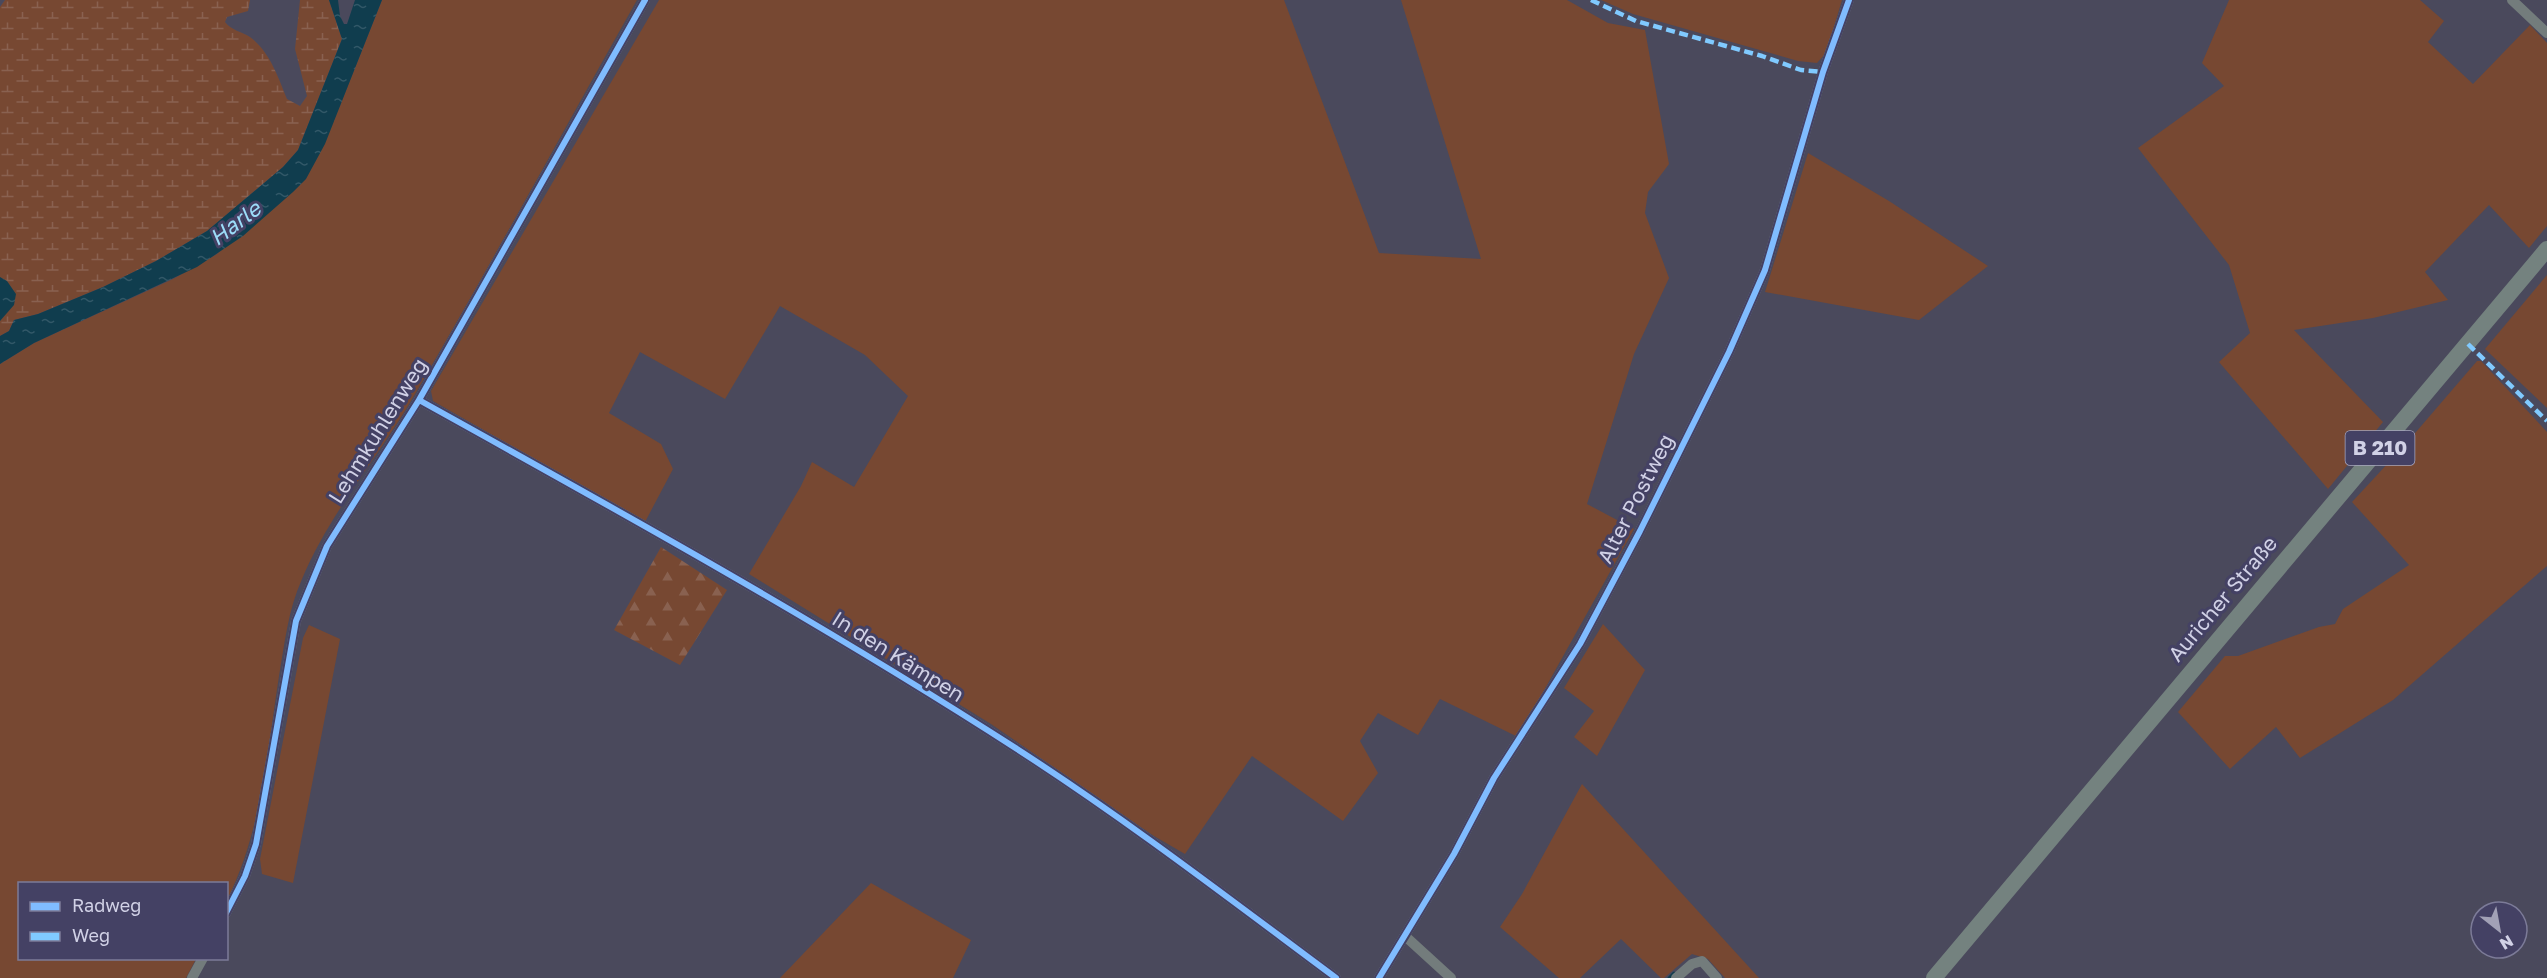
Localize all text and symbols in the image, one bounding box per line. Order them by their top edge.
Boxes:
water label: Harle [204,193,267,251]
street label: Lehmkuhlenweg [322,353,432,508]
street label: Alter Postweg [1591,429,1679,568]
road number: B 210 [2346,431,2414,465]
street label: Auricher Straße [2162,530,2282,666]
street label: In den Kämpen [828,605,969,707]
legend [18,882,228,960]
text: Radweg [72,894,141,916]
north arrow [2469,900,2529,960]
text: Weg [72,924,110,946]
text: N [2496,931,2517,955]

